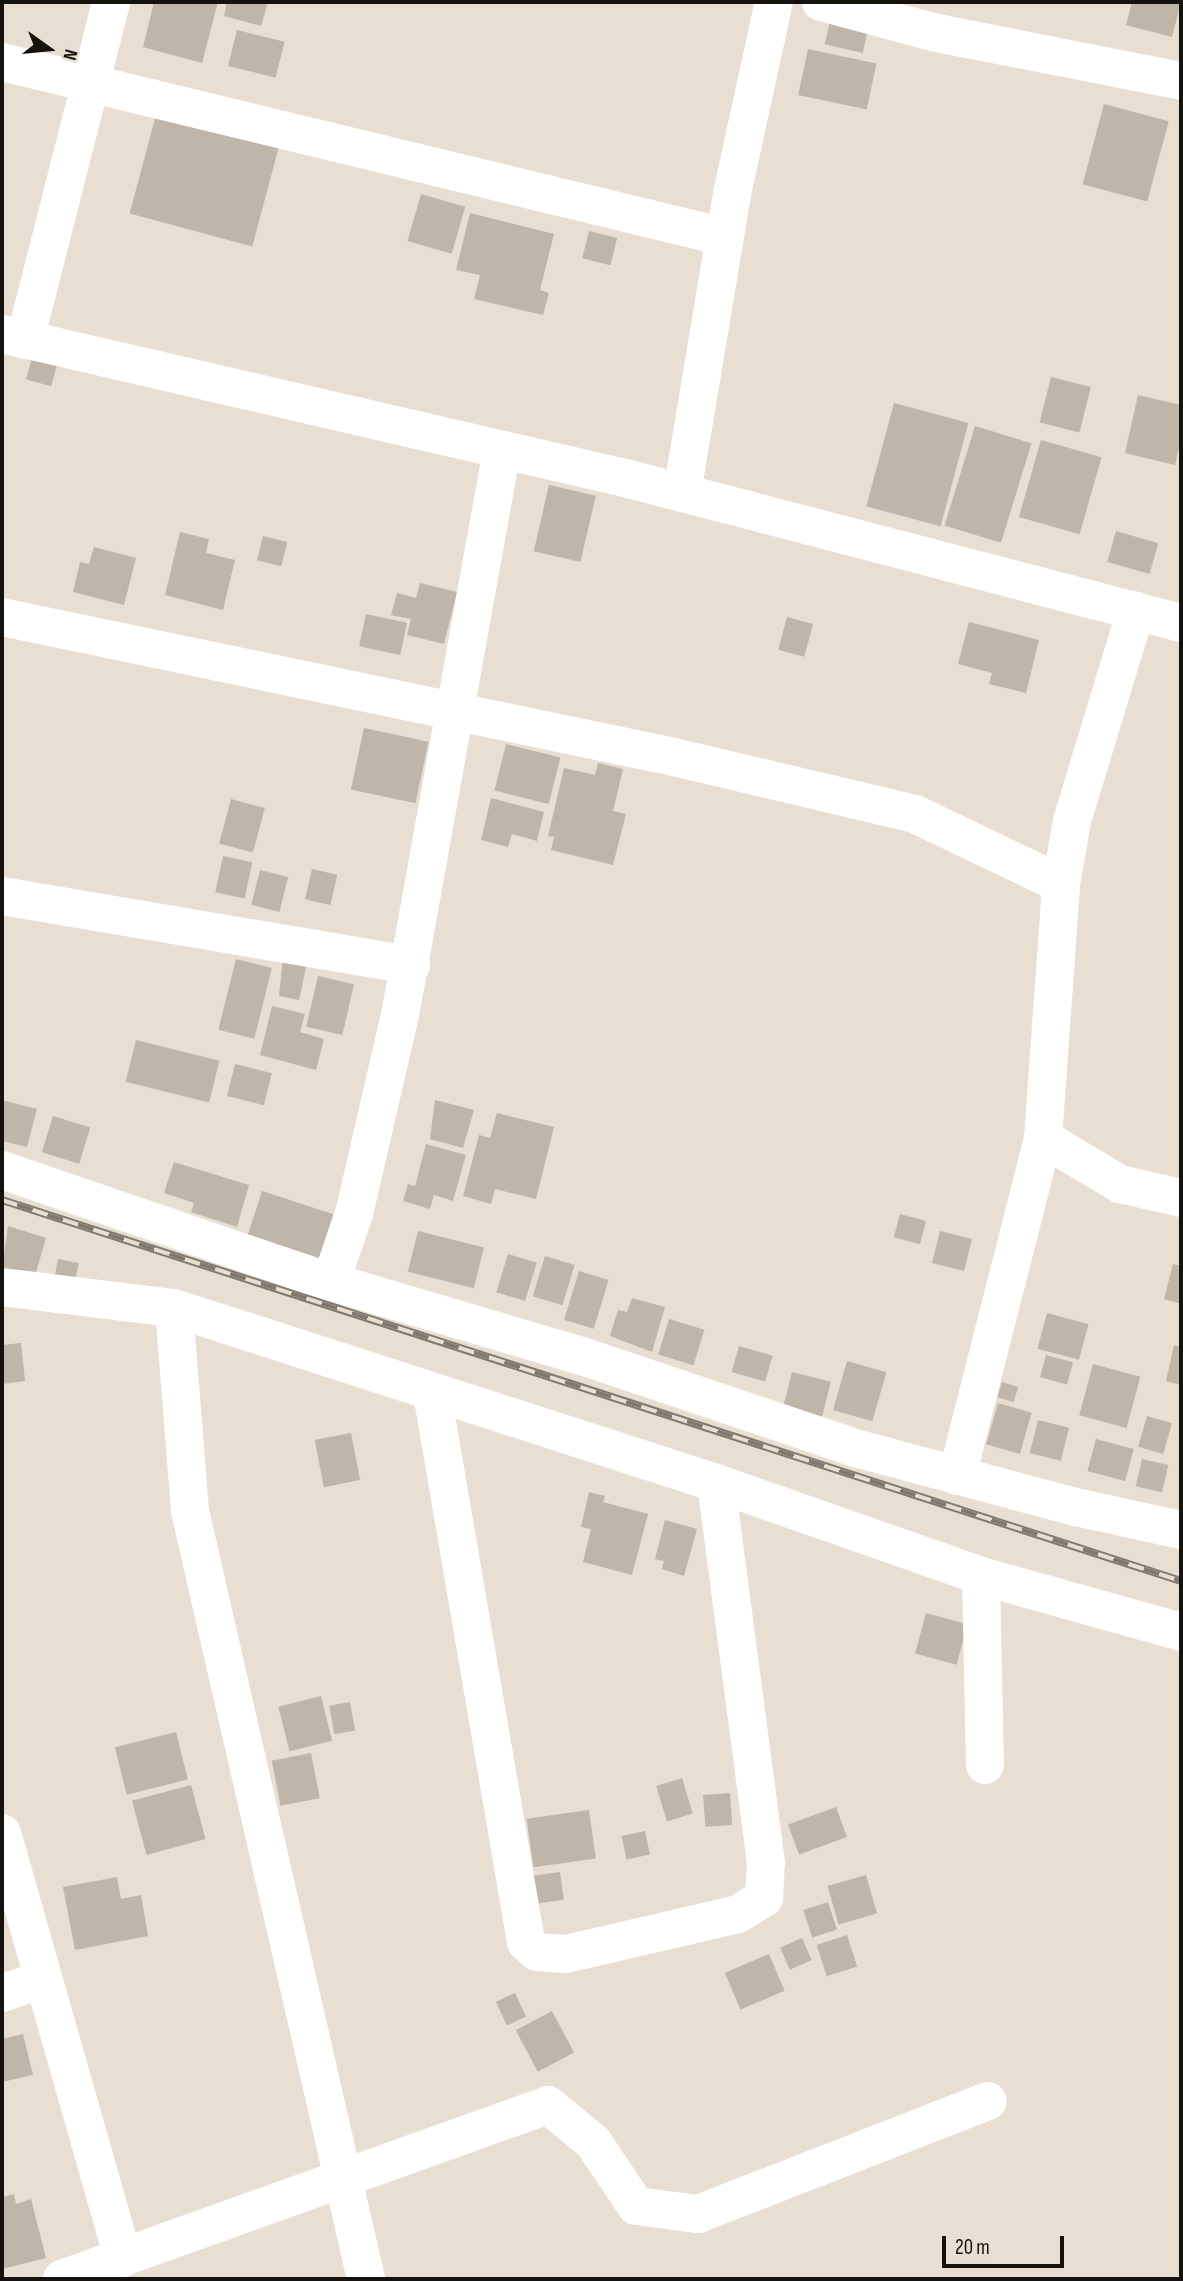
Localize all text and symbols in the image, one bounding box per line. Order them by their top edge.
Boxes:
north arrow [14,14,84,84]
text: N [57,47,82,62]
scale bar [945,2222,1068,2266]
text: 20 m [955,2235,990,2260]

